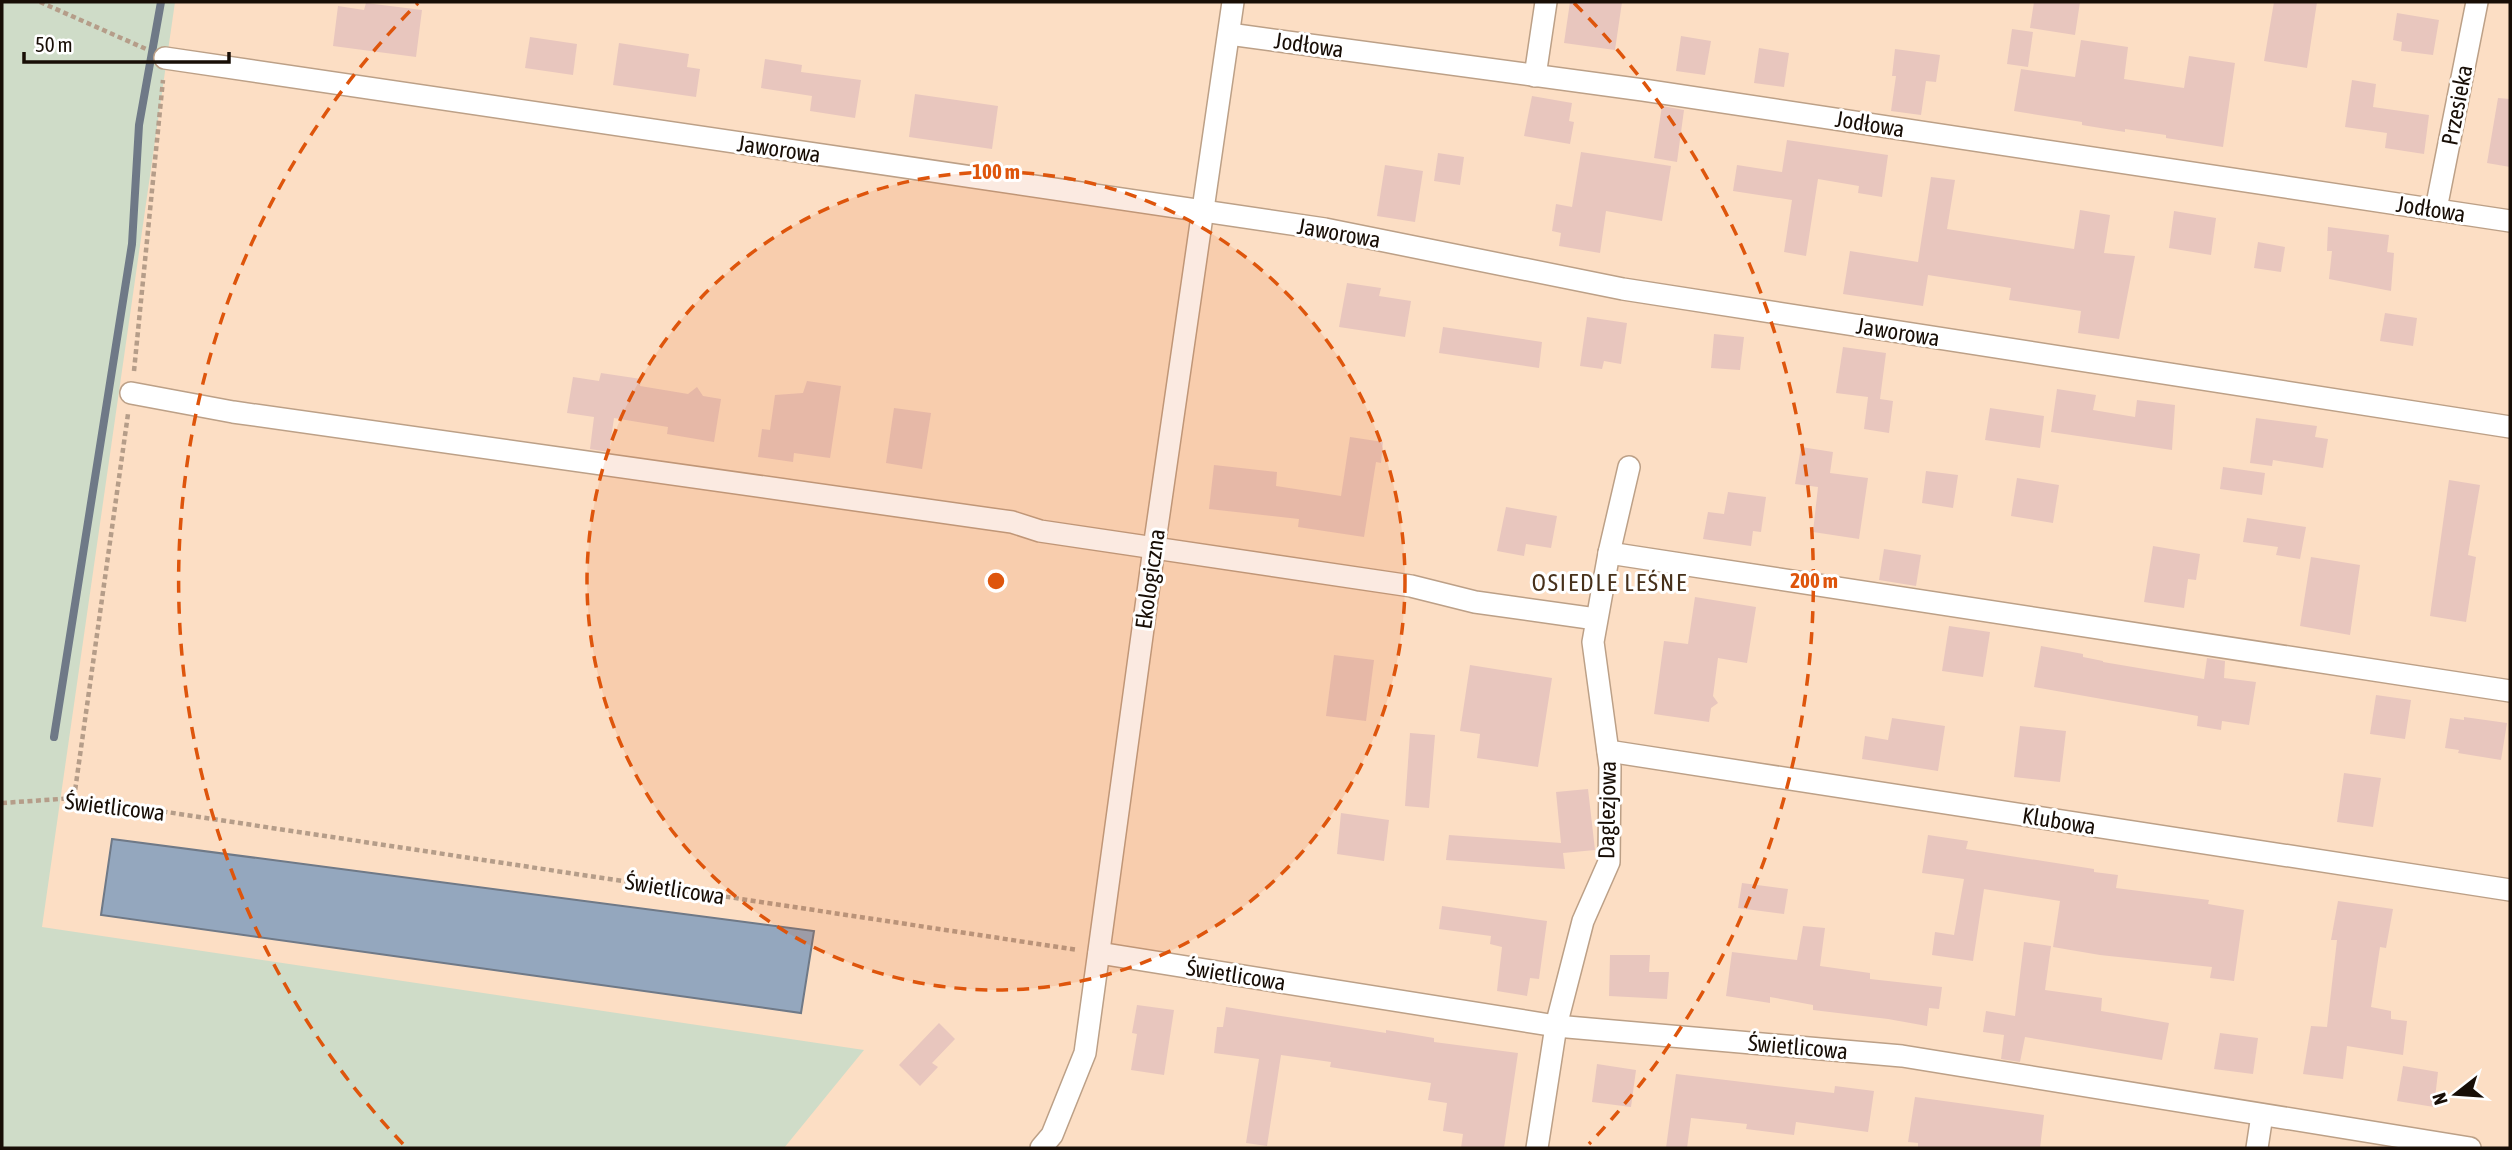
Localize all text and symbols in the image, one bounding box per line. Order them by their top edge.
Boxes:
scale bar [24,21,229,65]
street label: Jodłowa [1273,27,1345,63]
text: 50 m [35,32,73,56]
street label: Przesieka [2436,63,2478,147]
street label: Jodłowa [1834,106,1906,142]
street label: Jaworowa [736,130,822,168]
text: 100 m [972,159,1020,183]
street label: Jodłowa [2395,191,2467,227]
street label: Jaworowa [1295,213,1383,253]
street label: Jaworowa [1855,313,1941,351]
street label: Ekologiczna [1130,527,1170,631]
text: 200 m [1790,568,1838,592]
centre of rings [984,569,1008,593]
district label: OSIEDLE LEŚNE [1532,569,1688,596]
street label: Daglezjowa [1593,761,1621,859]
street label: Świetlicowa [64,788,166,826]
street label: Klubowa [2020,802,2098,840]
street label: Świetlicowa [623,868,727,910]
street label: Świetlicowa [1184,954,1288,996]
street label: Świetlicowa [1747,1030,1849,1064]
north arrow [2421,1059,2491,1129]
text: N [2428,1090,2452,1108]

